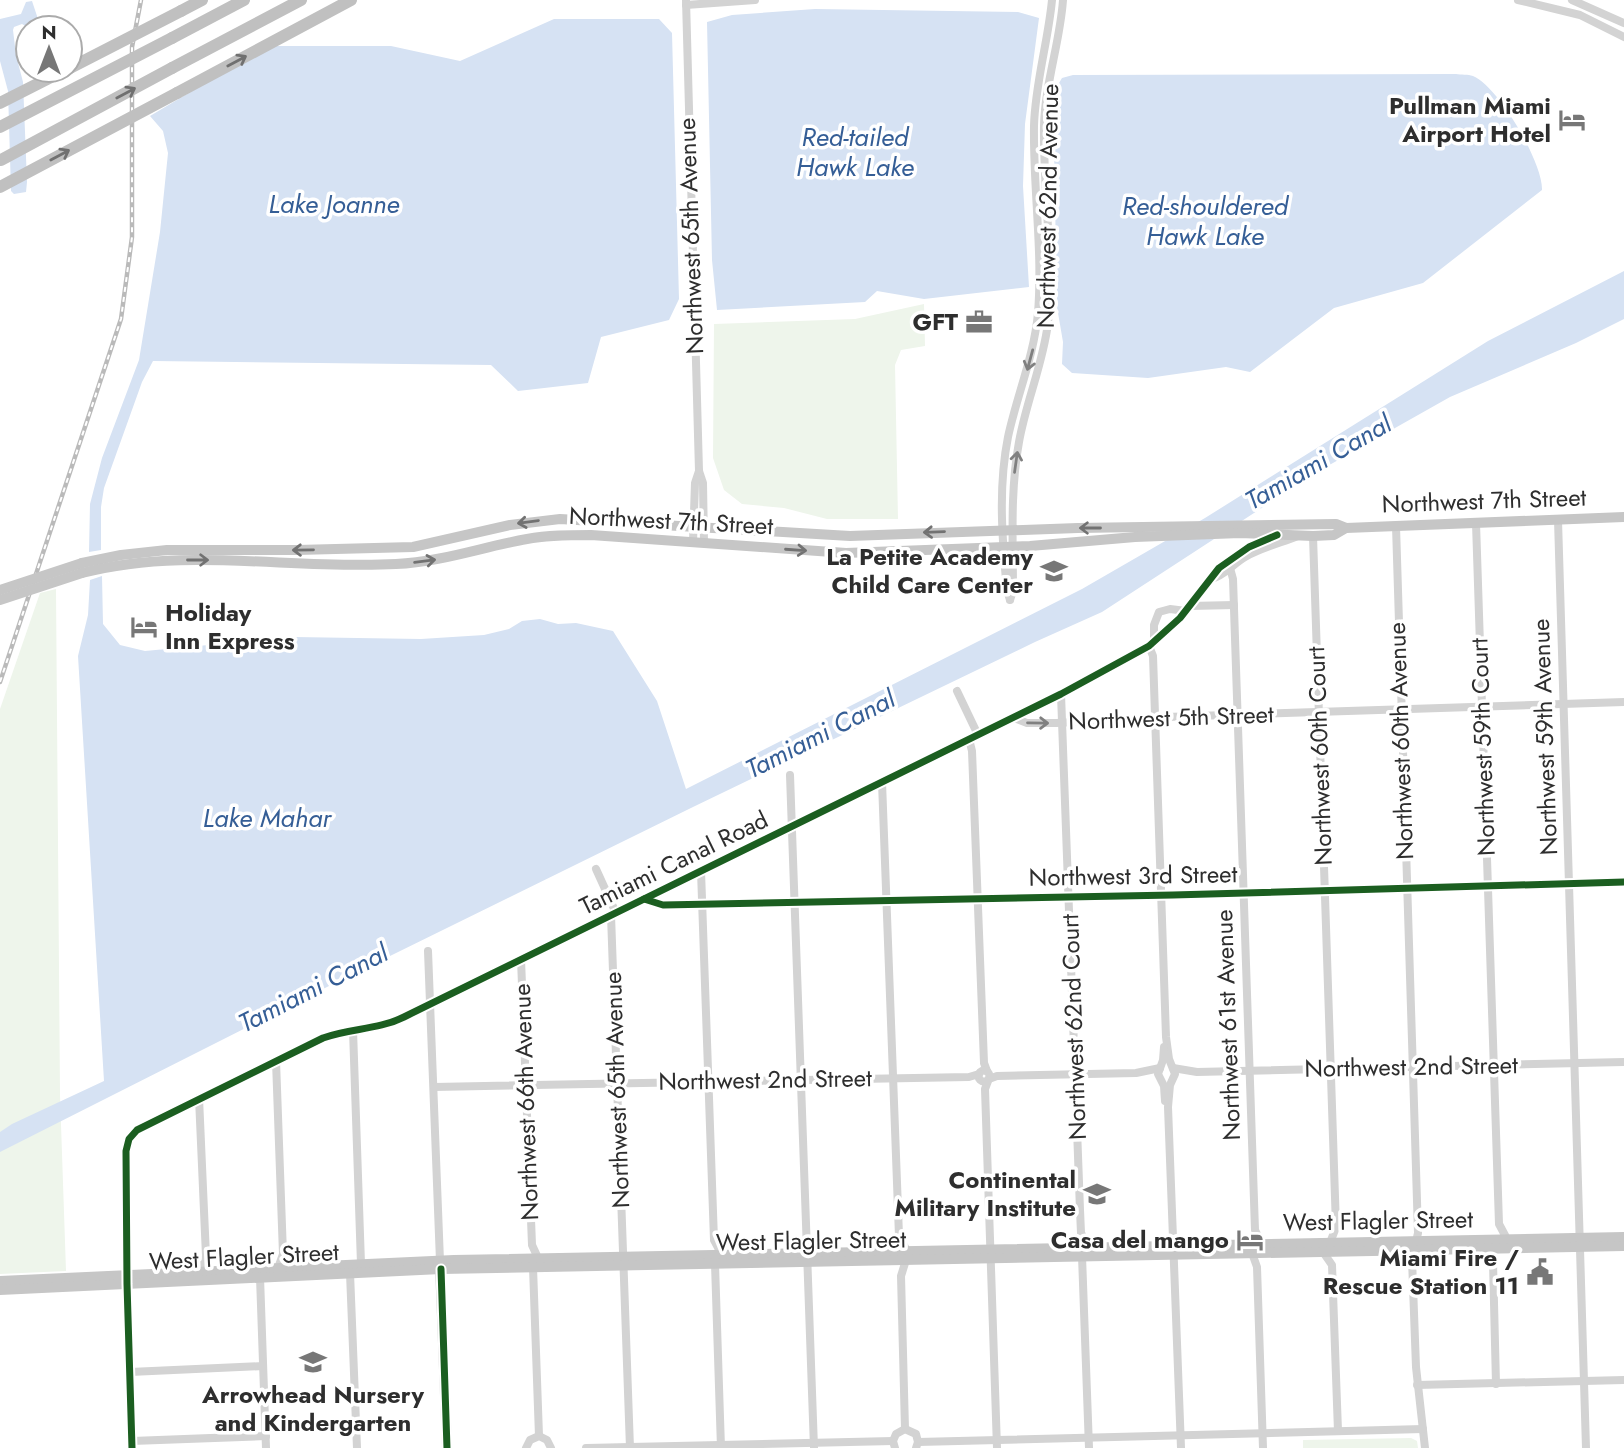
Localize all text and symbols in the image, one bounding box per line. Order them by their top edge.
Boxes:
north arrow [14,14,84,84]
text: N [41,19,57,46]
one-way arrow [226,54,247,67]
street label: Northwest 62nd Avenue [1028,83,1067,329]
one-way arrow [115,86,135,100]
place label: Pullman Miami Airport Hotel [1389,88,1551,151]
hotel icon: Pullman Miami Airport Hotel [1557,105,1587,135]
street label: Northwest 65th Avenue [669,117,712,355]
water label: Red-tailed Hawk Lake [796,118,914,186]
one-way arrow [49,148,70,161]
water label: Lake Joanne [269,185,399,223]
water label: Red-shouldered Hawk Lake [1122,187,1290,255]
place label: GFT [912,304,959,339]
office icon: GFT [964,307,994,337]
one-way arrow [1023,348,1036,371]
water label: Tamiami Canal [1238,404,1399,519]
one-way arrow [1010,451,1023,473]
street label: Northwest 7th Street [1381,479,1587,522]
street label: Northwest 7th Street [568,498,774,543]
one-way arrow [517,516,540,529]
one-way arrow [1079,521,1102,535]
one-way arrow [923,526,946,539]
place label: La Petite Academy Child Care Center [826,539,1033,602]
one-way arrow [292,543,315,557]
one-way arrow [785,544,807,557]
one-way arrow [186,554,209,567]
one-way arrow [413,555,436,568]
school or university icon: La Petite Academy Child Care Center [1039,556,1069,586]
place label: Holiday Inn Express [165,595,295,658]
hotel icon: Holiday Inn Express [129,612,159,642]
street label: Northwest 59th Avenue [1523,618,1566,856]
street label: Northwest 60th Avenue [1379,622,1422,860]
street label: Northwest 59th Court [1461,637,1504,857]
street label: Northwest 60th Court [1298,646,1341,866]
water label: Tamiami Canal [739,679,902,788]
street label: Northwest 5th Street [1068,696,1275,739]
one-way arrow [1026,716,1049,730]
water label: Lake Mahar [203,799,333,837]
street label: Tamiami Canal Road [574,802,774,923]
street label: Northwest 3rd Street [1028,856,1238,895]
street label: Northwest 61st Avenue [1206,909,1249,1141]
street label: Northwest 62nd Court [1052,913,1095,1141]
water label: Tamiami Canal [232,933,395,1042]
street label: Northwest 65th Avenue [595,971,638,1209]
street label: Northwest 66th Avenue [504,983,547,1221]
street label: Northwest 2nd Street [1304,1047,1518,1086]
street label: Northwest 2nd Street [658,1060,872,1099]
place label: Continental Military Institute [895,1162,1076,1225]
school or university icon: Continental Military Institute [1082,1179,1112,1209]
street label: West Flagler Street [1283,1201,1474,1240]
street label: West Flagler Street [716,1221,907,1260]
place label: Casa del mango [1051,1222,1229,1257]
hotel icon: Casa del mango [1235,1225,1265,1255]
street label: West Flagler Street [148,1234,340,1279]
place label: Miami Fire / Rescue Station 11 [1323,1240,1519,1303]
public building icon: Miami Fire / Rescue Station 11 [1525,1257,1555,1287]
school or university icon: Arrowhead Nursery and Kindergarten [298,1347,328,1377]
place label: Arrowhead Nursery and Kindergarten [201,1377,424,1440]

